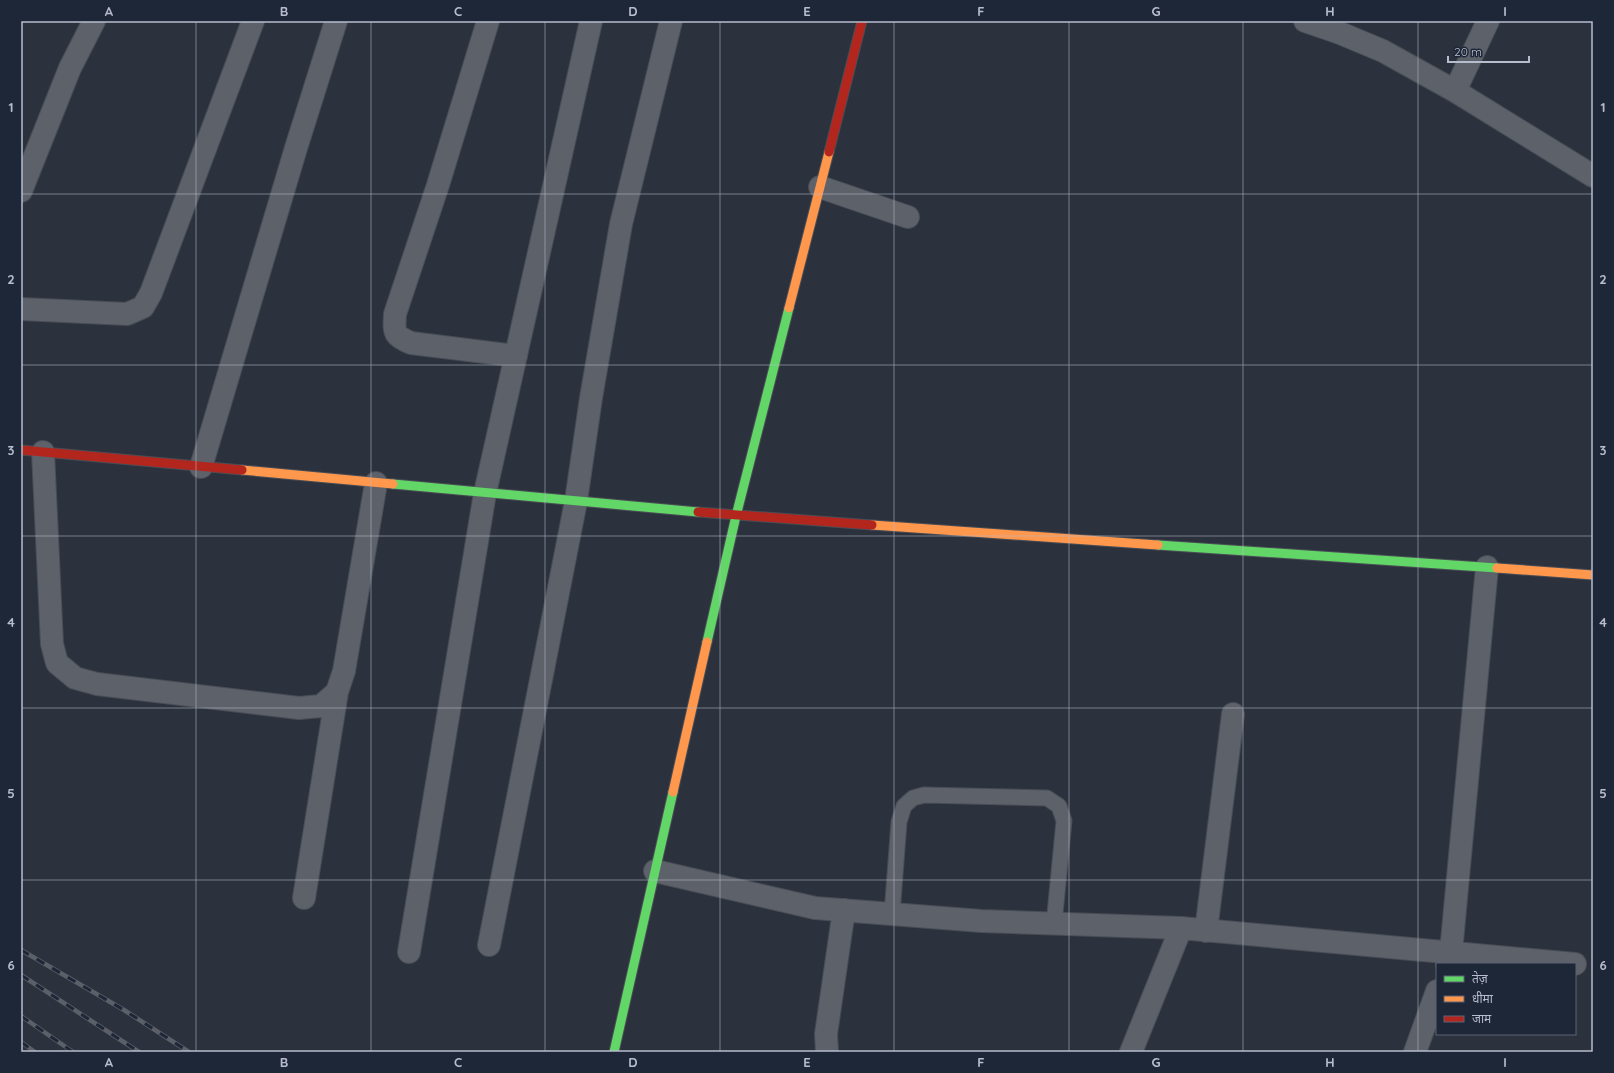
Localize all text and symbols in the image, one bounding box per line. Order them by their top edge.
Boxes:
text: A [105,3,114,19]
text: B [280,3,288,19]
text: C [454,3,462,19]
text: D [628,3,638,19]
text: E [803,3,811,19]
text: F [977,3,985,19]
text: G [1151,3,1161,19]
text: H [1325,3,1335,19]
text: I [1503,3,1507,19]
scale bar [1448,38,1529,64]
text: 20 m [1454,44,1482,59]
text: 1 [8,99,14,115]
text: 1 [1600,99,1606,115]
text: 2 [7,271,15,287]
text: 2 [1599,271,1607,287]
text: 3 [8,442,15,458]
text: 3 [1600,442,1607,458]
text: 4 [7,614,15,630]
text: 4 [1599,614,1607,630]
text: 5 [7,785,15,801]
text: 5 [1599,785,1607,801]
text: 6 [7,957,15,973]
text: 6 [1599,957,1607,973]
legend [1436,963,1576,1035]
text: तेज़ [1472,971,1489,986]
text: धीमा [1472,991,1494,1006]
text: जाम [1472,1011,1492,1026]
text: A [105,1054,114,1070]
text: B [280,1054,288,1070]
text: C [454,1054,462,1070]
text: D [628,1054,638,1070]
text: E [803,1054,811,1070]
text: F [977,1054,985,1070]
text: G [1151,1054,1161,1070]
text: H [1325,1054,1335,1070]
text: I [1503,1054,1507,1070]

